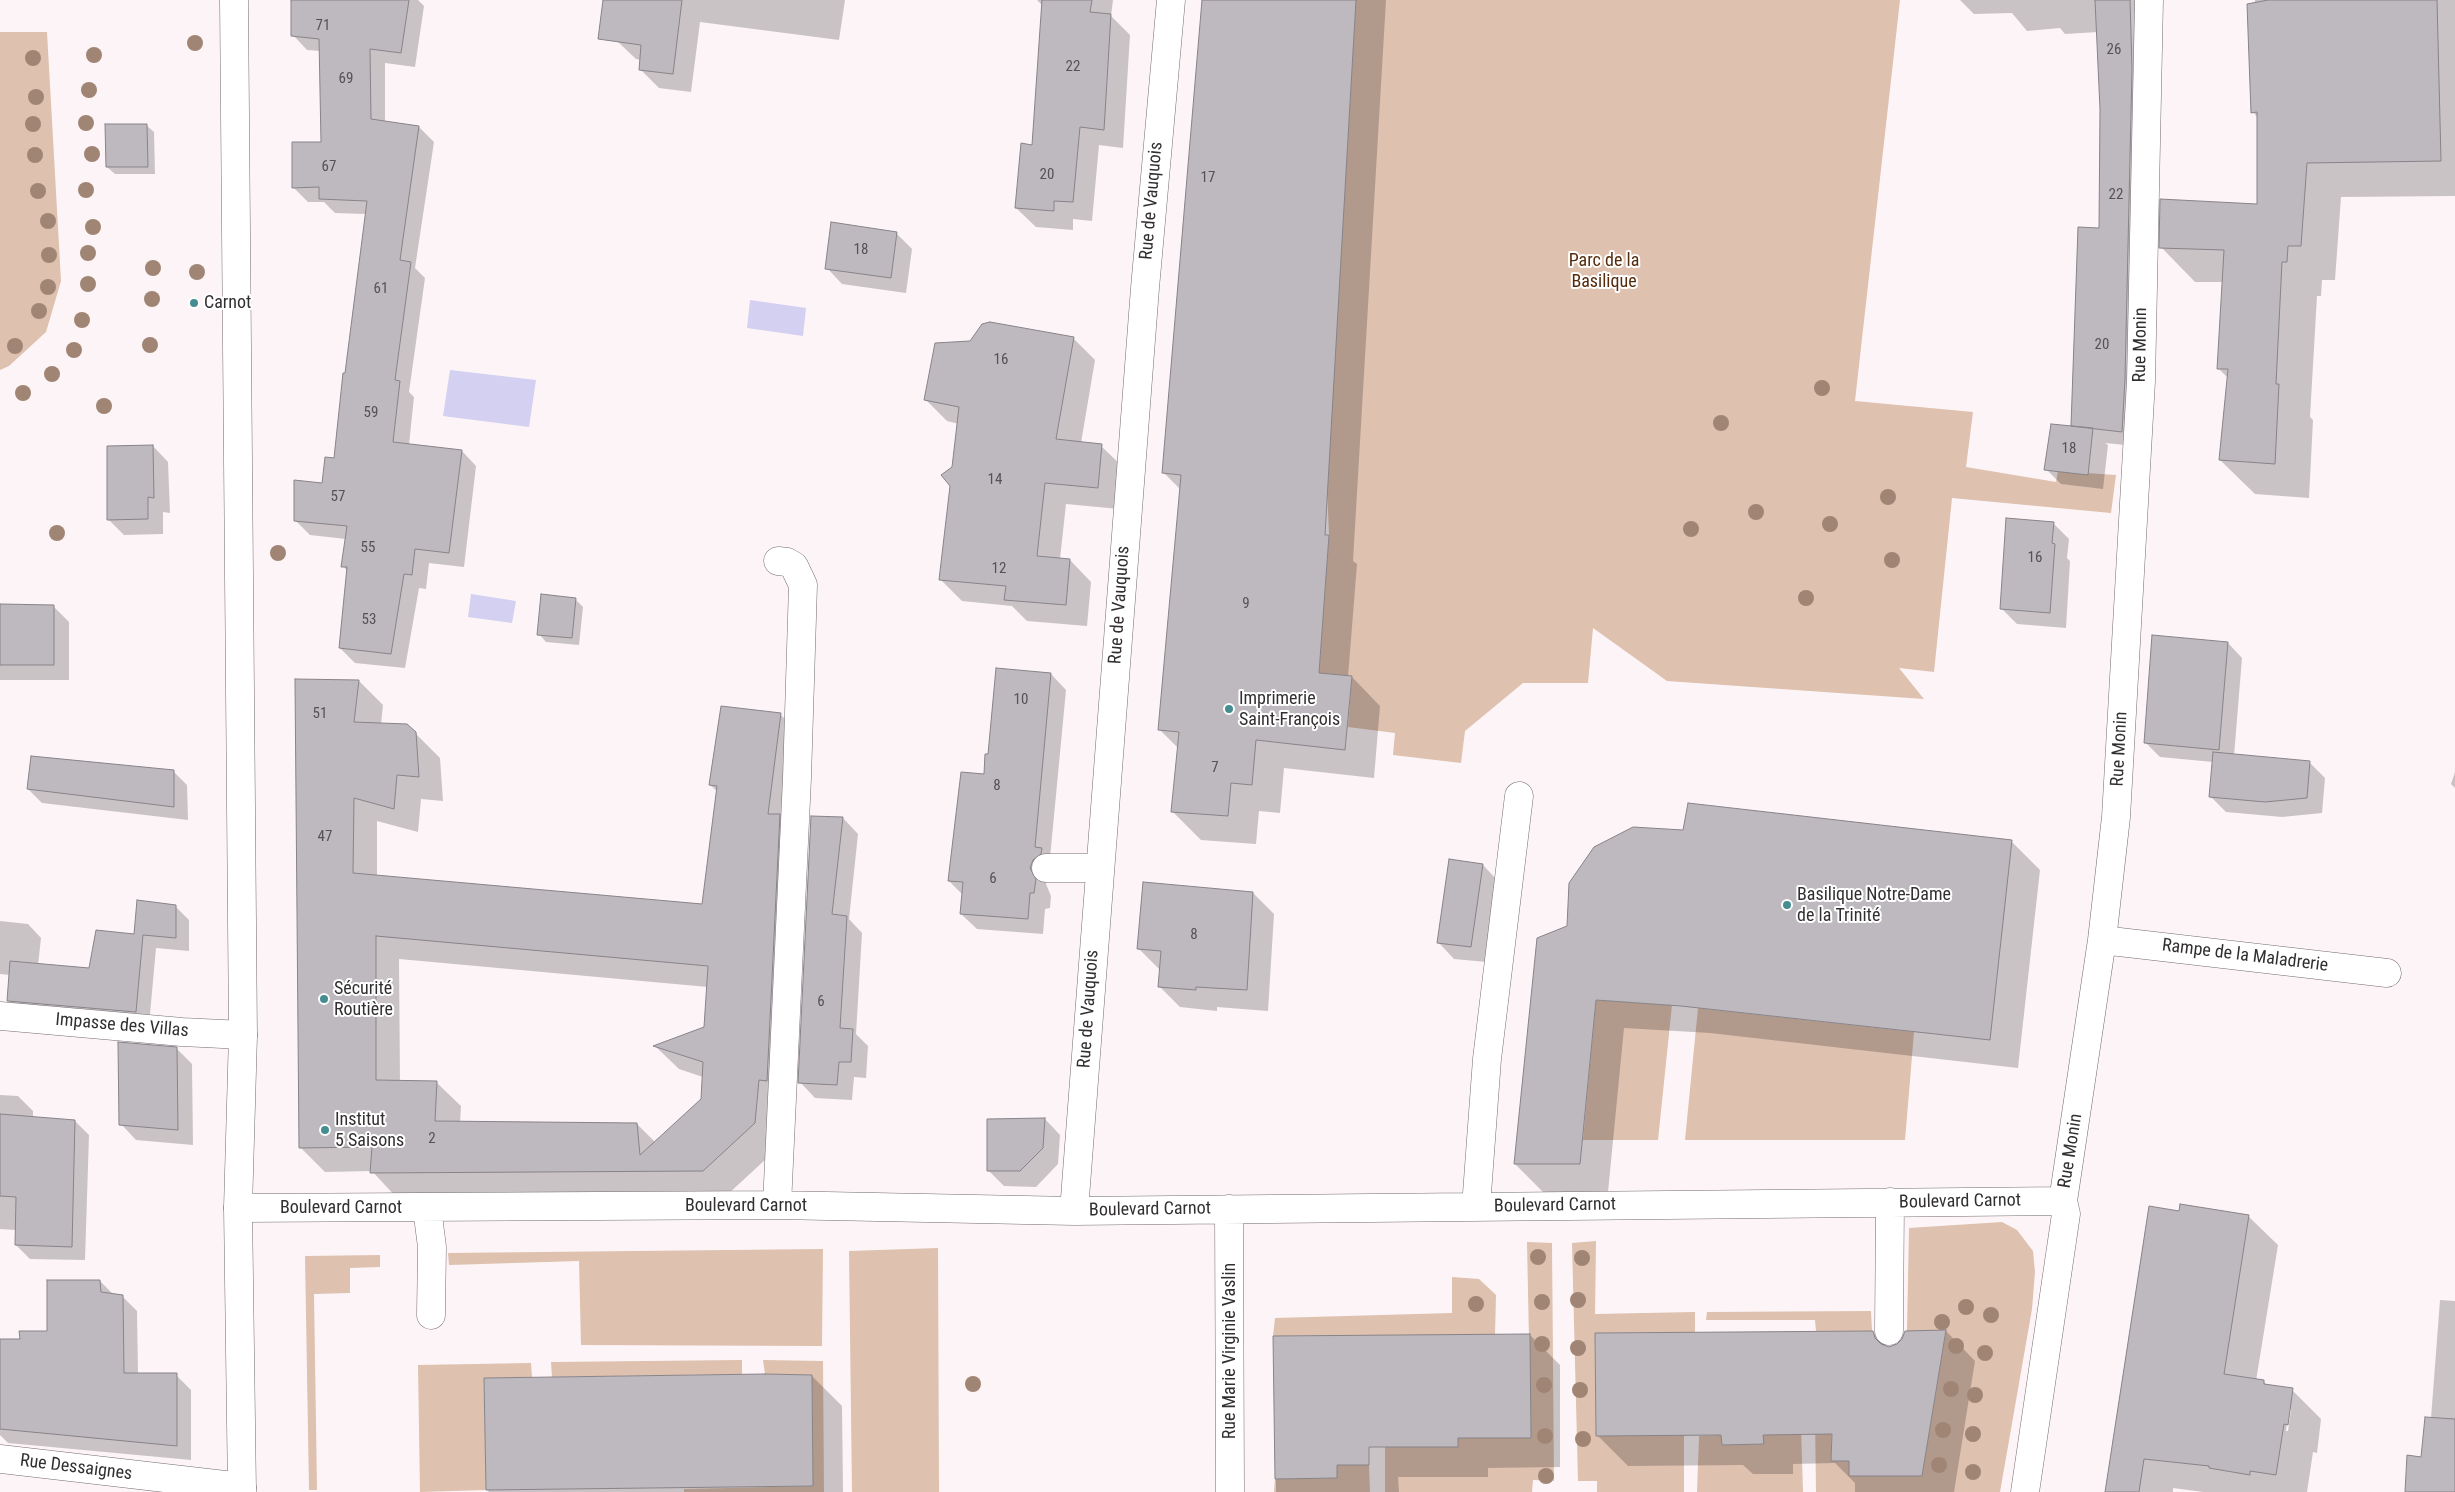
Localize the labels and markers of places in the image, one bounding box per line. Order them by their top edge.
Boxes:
place label: Carnot [204,292,251,314]
marker: Carnot [188,297,200,309]
place label: Imprimerie Saint-François [1239,688,1340,731]
marker: Imprimerie Saint-François [1223,703,1235,715]
place label: Basilique Notre-Dame de la Trinité [1797,884,1951,926]
marker: Basilique Notre-Dame de la Trinité [1781,899,1793,911]
place label: Sécurité Routière [334,978,393,1021]
marker: Sécurité Routière [318,993,330,1005]
place label: Institut 5 Saisons [335,1109,404,1152]
marker: Institut 5 Saisons [319,1124,331,1136]

